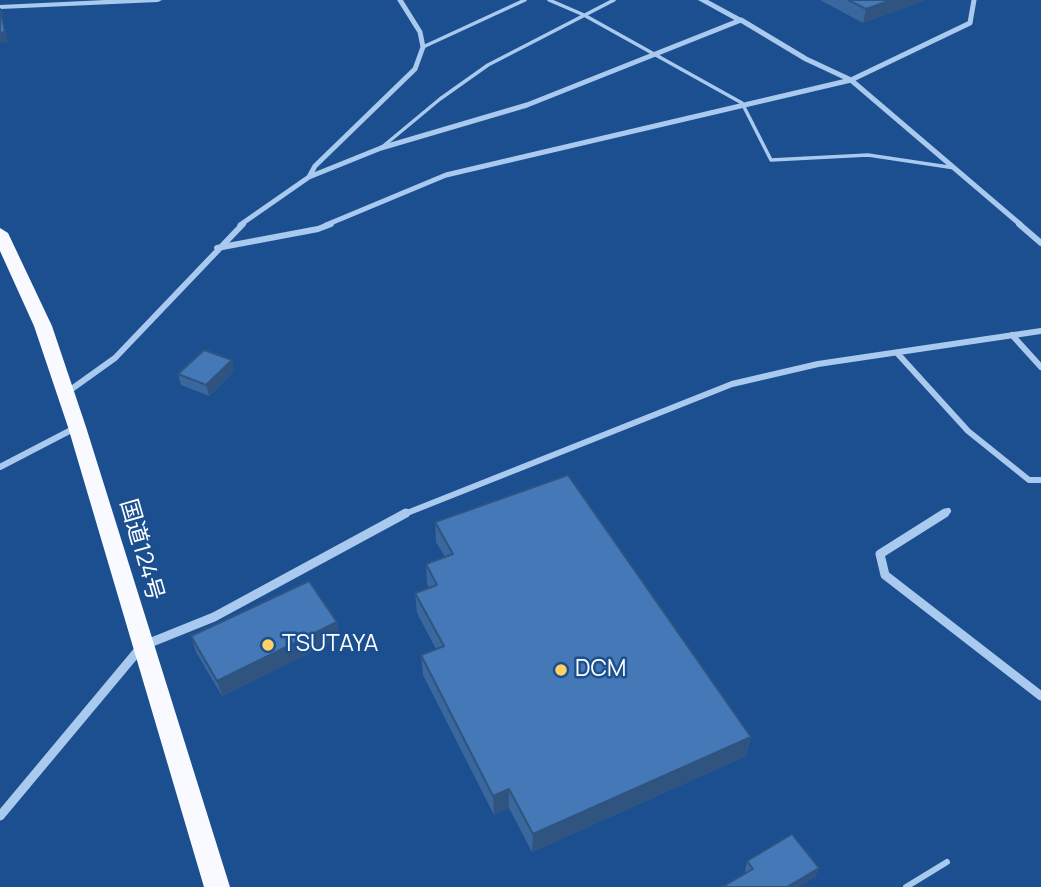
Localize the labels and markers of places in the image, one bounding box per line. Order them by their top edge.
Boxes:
place label: TSUTAYA [282,631,378,659]
marker: TSUTAYA [260,637,276,653]
place label: DCM [575,656,626,684]
marker: DCM [553,662,569,678]

